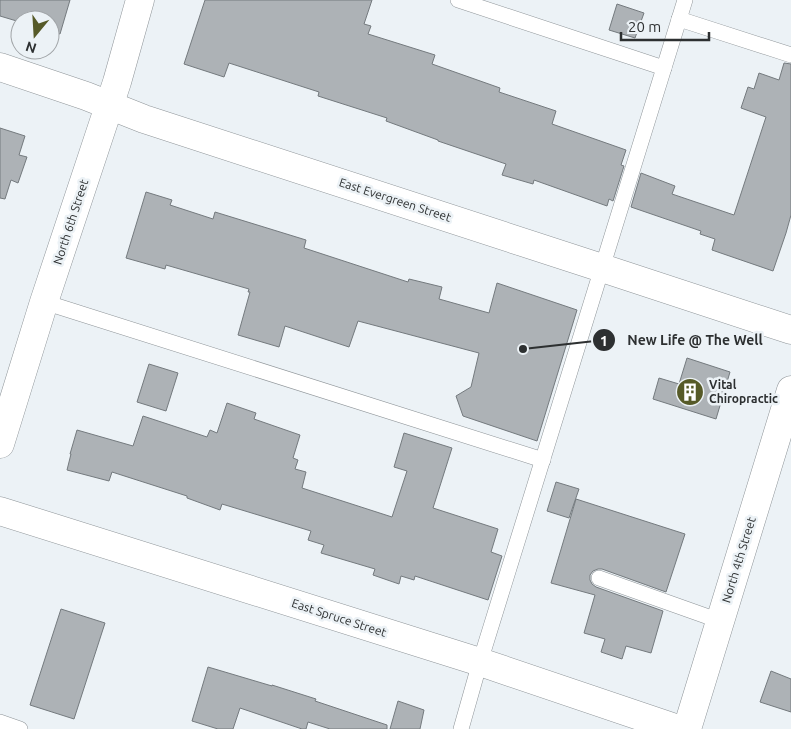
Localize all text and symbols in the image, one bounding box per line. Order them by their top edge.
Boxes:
north arrow [10,10,60,60]
scale bar [621,10,708,42]
text: 20 m [628,18,661,35]
text: N [24,38,38,57]
street label: East Evergreen Street [338,175,453,224]
street label: North 6th Street [51,177,91,266]
callout: New Life @ The Well [592,326,772,355]
text: 1 [600,332,608,349]
text: New Life @ The Well [627,332,763,348]
building icon: Vital Chiropractic [675,377,705,407]
place label: Vital Chiropractic [709,378,778,405]
street label: North 4th Street [719,515,758,604]
street label: East Spruce Street [290,596,388,639]

